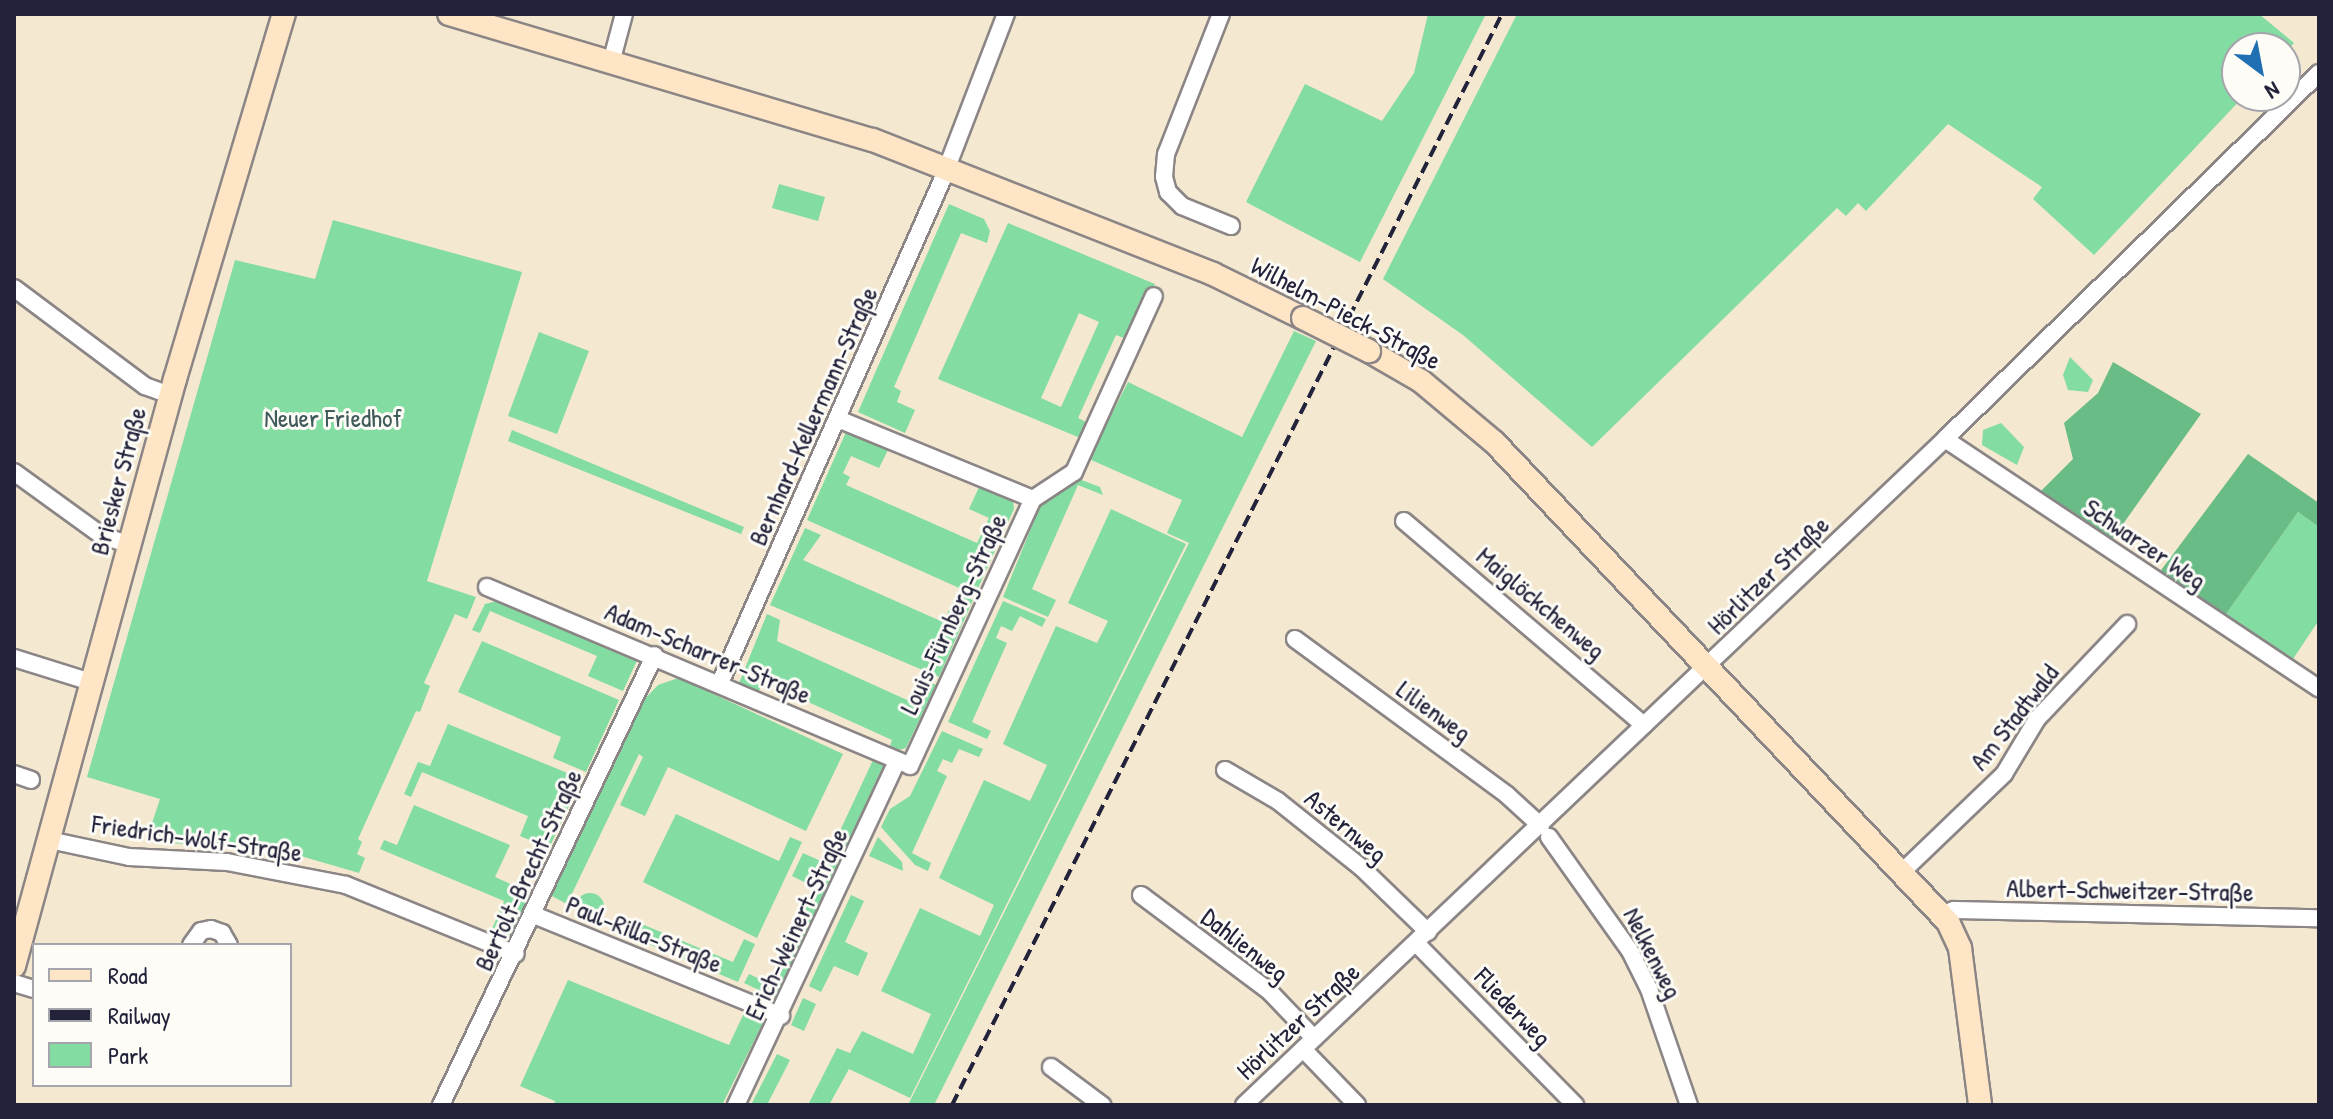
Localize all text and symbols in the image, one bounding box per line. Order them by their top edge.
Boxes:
north arrow [2221,32,2301,112]
text: N [2260,75,2286,106]
street label: Wilhelm-Pieck-Straße [1246,250,1446,376]
street label: Bernhard-Kellermann-Straße [742,282,884,550]
park label: Neuer Friedhof [264,402,402,434]
street label: Briesker Straße [83,404,153,558]
street label: Schwarzer Weg [2078,492,2212,596]
street label: Louis-Fürnberg-Straße [893,509,1013,719]
street label: Hörlitzer Straße [1701,509,1835,641]
street label: Maiglöckchenweg [1470,540,1612,666]
street label: Adam-Scharrer-Straße [600,596,816,710]
street label: Am Stadtwald [1963,658,2065,776]
street label: Lilienweg [1391,674,1477,748]
street label: Bertolt-Brecht-Straße [468,764,588,976]
street label: Asternweg [1299,783,1393,869]
street label: Friedrich-Wolf-Straße [90,808,304,868]
street label: Erich-Weinert-Straße [738,823,854,1025]
street label: Albert-Schweitzer-Straße [2006,872,2254,908]
street label: Paul-Rilla-Straße [562,889,726,979]
street label: Dahlienweg [1195,901,1295,989]
street label: Nelkenweg [1617,902,1689,1004]
legend [32,943,292,1087]
street label: Hörlitzer Straße [1230,956,1366,1086]
text: Road [108,959,147,991]
street label: Fliederweg [1468,961,1558,1053]
text: Railway [108,999,171,1031]
text: Park [108,1039,148,1071]

